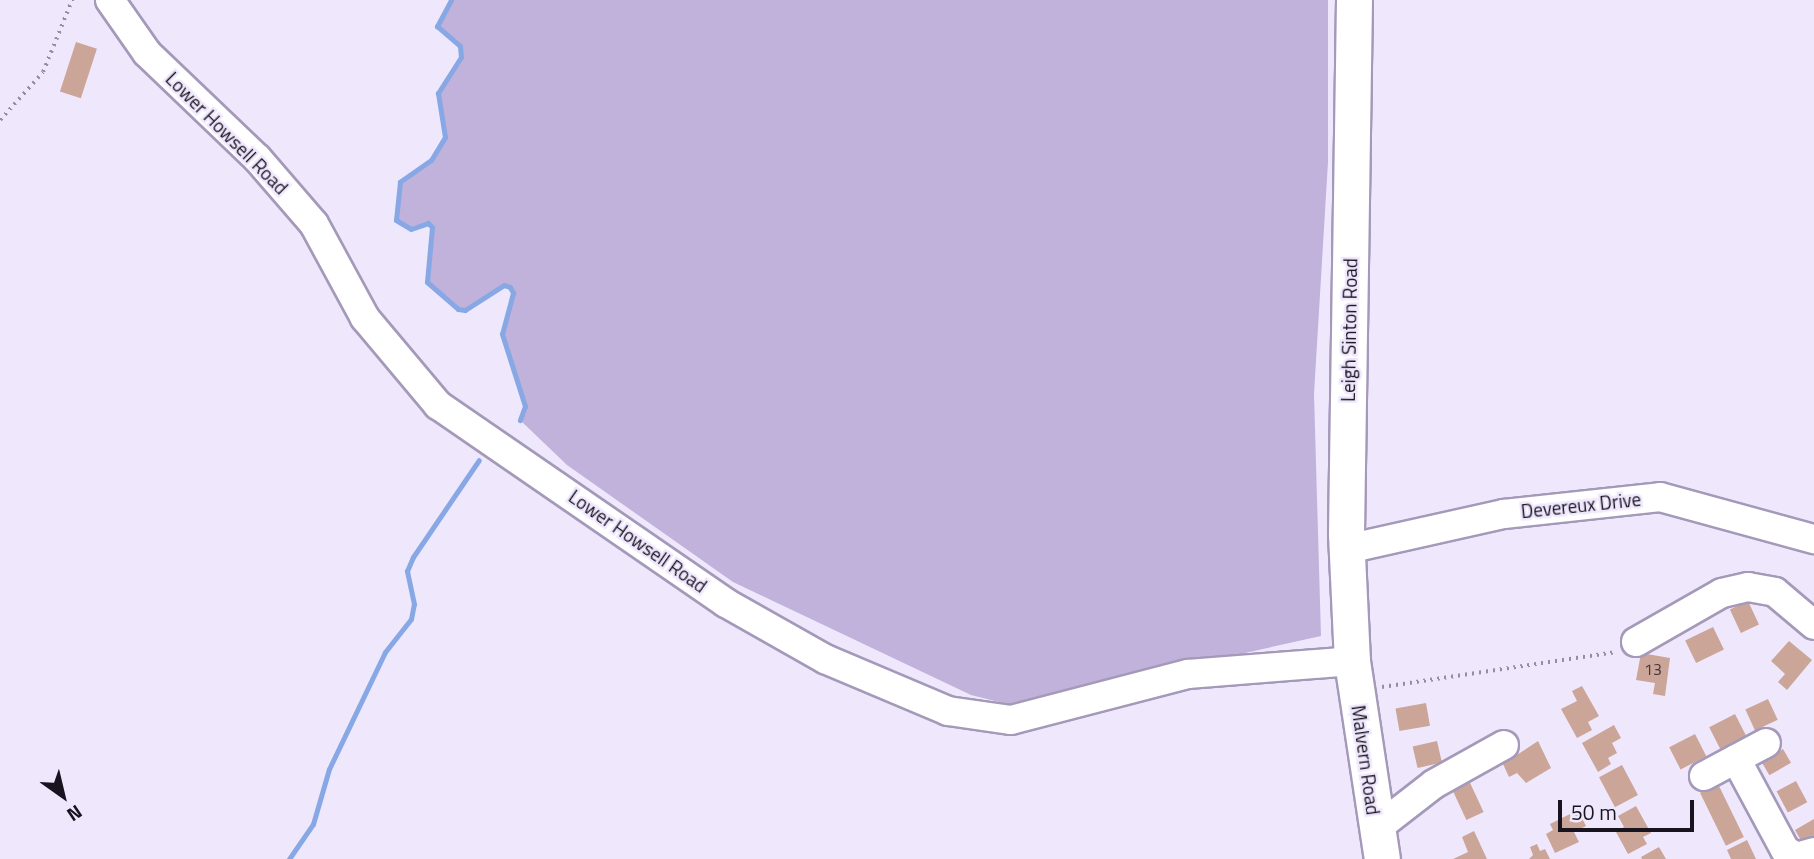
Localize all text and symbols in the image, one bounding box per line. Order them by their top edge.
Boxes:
street label: Lower Howsell Road [161,67,293,199]
street label: Leigh Sinton Road [1336,258,1362,402]
street label: Lower Howsell Road [565,485,711,597]
street label: Devereux Drive [1520,487,1642,523]
house number: 13 [1644,659,1662,679]
street label: Malvern Road [1347,704,1385,816]
north arrow [28,761,98,831]
scale bar [1562,786,1699,830]
text: 50 m [1571,796,1617,828]
text: N [61,798,89,830]

